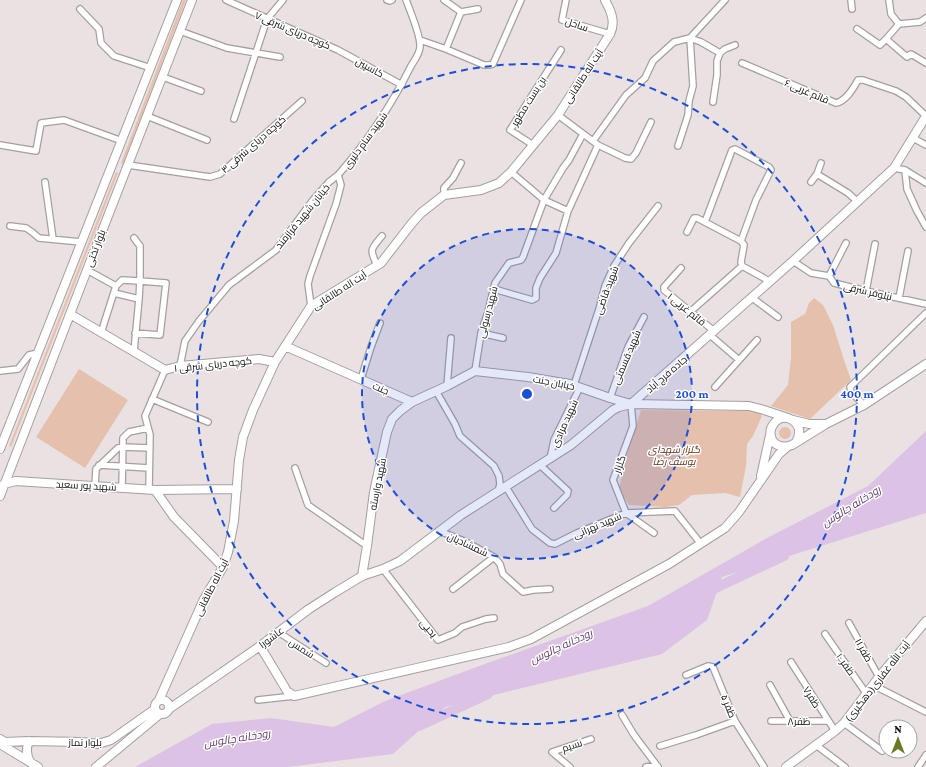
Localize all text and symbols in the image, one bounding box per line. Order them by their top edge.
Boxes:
street label: کوچه دریای شرقی ۷ [253,10,332,52]
street label: ساحل [563,15,590,34]
street label: آیت اله طالقانی [562,47,606,106]
street label: کاسپين [353,55,386,80]
street label: بن بست مطهر [508,74,549,129]
street label: قائم غربی ۶ [782,77,831,108]
street label: شهید سام دلیری [341,110,391,172]
street label: کوچه دریای شرقی ۳ [219,113,288,176]
street label: خیابان شهید فرازمند [273,182,333,251]
street label: بلوار تختی [83,228,109,269]
street label: شهید قاضی [593,264,621,316]
street label: آیت اله طالقانی [310,269,369,313]
street label: نیلوفر شرقی [842,281,893,303]
street label: شهید رسولی [475,285,501,340]
street label: قائم غربی ۱ [664,291,708,330]
street label: شهید قسمتی [610,328,644,387]
street label: جاده فرج آباد [643,354,690,396]
street label: کوچه دریای شرقی ۱ [174,355,253,375]
street label: خیابان جنت [532,373,576,393]
street label: جنت [371,380,391,397]
centre of rings [520,387,534,401]
text: 200 m [675,387,709,401]
text: 400 m [840,387,875,401]
street label: شهید مرادی [549,398,581,449]
park label: گلزار شهدای یوسف رضا [648,444,700,468]
street label: گلزار [611,454,628,476]
street label: شهید وارسته [367,457,389,511]
street label: شهید پور سعید [55,478,117,494]
water label: رودخانه چالوس [819,483,885,531]
street label: شهید تهرانی [571,510,623,542]
street label: شمشادیان [445,530,490,560]
street label: آیت اله طالقانی [192,557,232,618]
street label: یحیی [417,617,440,641]
street label: عاشورا [257,624,286,650]
water label: رودخانه چالوس [528,626,596,667]
street label: شمس [287,636,316,661]
street label: آیت الله غفاری(دهگیری) [841,637,913,724]
street label: ظفر ۱۱ [853,637,874,664]
street label: ظفر ۱۰ [834,651,857,677]
street label: ظفر۷ [801,685,822,710]
street label: ظفر ۵ [719,693,738,719]
street label: ظفر۸ [787,716,811,727]
north arrow [878,719,918,759]
text: N [894,723,902,735]
water label: رودخانه چالوس [203,727,272,751]
street label: بلوار نماز [67,737,102,748]
street label: نسیم [561,737,584,756]

